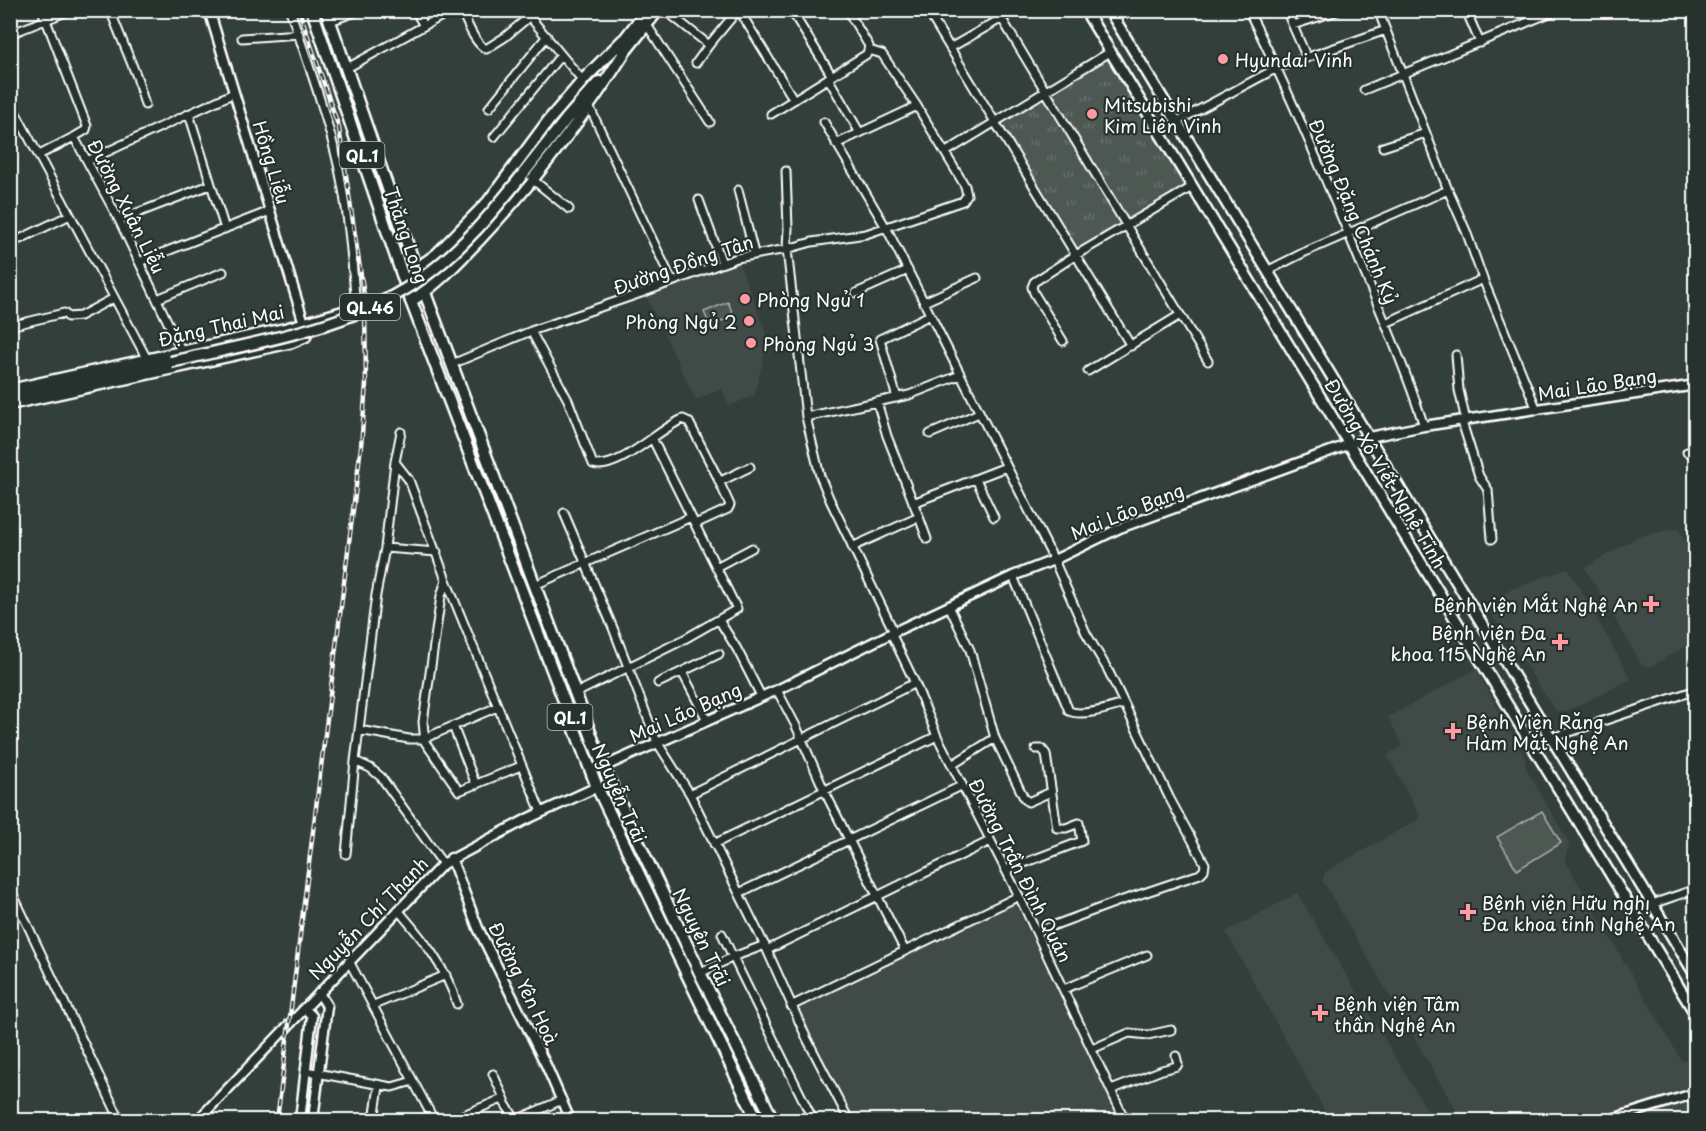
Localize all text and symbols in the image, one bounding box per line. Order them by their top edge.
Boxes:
place label: Hyundai Vinh [1235,46,1353,73]
marker: Hyundai Vinh [1216,52,1230,66]
place label: Mitsubishi Kim Liên Vinh [1104,91,1222,139]
marker: Mitsubishi Kim Liên Vinh [1085,107,1099,121]
street label: Đường Đặng Chánh Kỷ [1303,114,1405,308]
street label: Hồng Liễu [247,117,297,207]
street label: Đường Xuân Liễu [81,134,173,278]
road number: QL.1 [340,142,385,168]
street label: Thăng Long [378,183,436,287]
street label: Đường Đồng Tân [609,227,757,301]
place label: Phòng Ngủ 1 [757,286,865,313]
marker: Phòng Ngủ 1 [738,292,752,306]
road number: QL.46 [340,294,400,320]
street label: Đặng Thai Mai [155,297,287,353]
place label: Phòng Ngủ 2 [625,308,737,335]
marker: Phòng Ngủ 2 [742,314,756,328]
place label: Phòng Ngủ 3 [763,330,874,357]
marker: Phòng Ngủ 3 [744,336,758,350]
street label: Mai Lão Bạng [1536,361,1658,407]
street label: Đường Xô Viết Nghệ Tĩnh [1319,373,1453,573]
street label: Mai Lão Bạng [1066,476,1188,546]
place label: Bệnh viện Mắt Nghệ An [1433,591,1638,618]
marker: Bệnh viện Mắt Nghệ An [1642,595,1660,613]
place label: Bệnh viện Đa khoa 115 Nghệ An [1390,619,1547,667]
marker: Bệnh viện Đa khoa 115 Nghệ An [1551,633,1569,651]
street label: Mai Lão Bạng [625,675,745,749]
road number: QL.1 [548,704,592,730]
place label: Bệnh Viện Răng Hàm Mặt Nghệ An [1466,708,1629,756]
marker: Bệnh Viện Răng Hàm Mặt Nghệ An [1444,722,1462,740]
street label: Nguyễn Trãi [586,739,654,847]
street label: Đường Trần Đình Quán [963,773,1079,967]
street label: Nguyễn Chí Thanh [302,850,434,986]
street label: Nguyên Trãi [667,883,737,991]
place label: Bệnh viện Hữu nghị Đa khoa tỉnh Nghệ An [1482,889,1675,937]
marker: Bệnh viện Hữu nghị Đa khoa tỉnh Nghệ An [1459,903,1477,921]
street label: Đường Yên Hoà [483,917,566,1050]
place label: Bệnh viện Tâm thần Nghệ An [1334,990,1460,1038]
marker: Bệnh viện Tâm thần Nghệ An [1311,1004,1329,1022]

